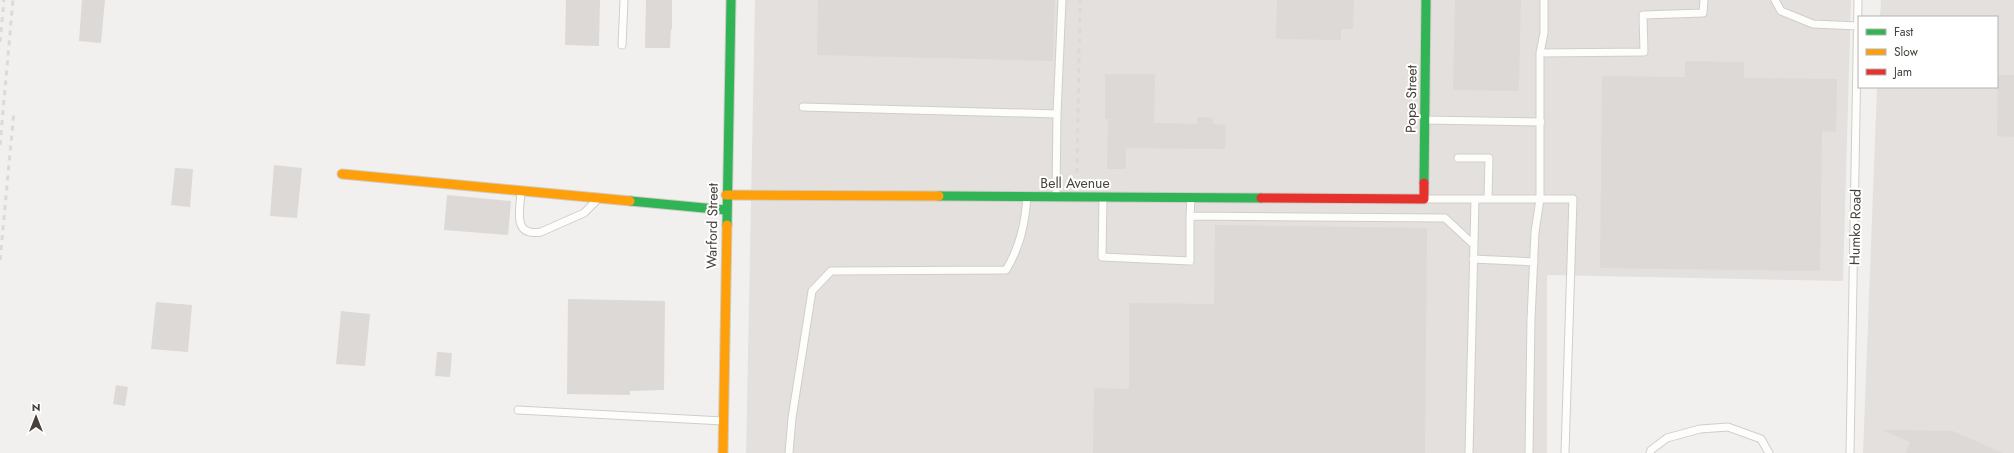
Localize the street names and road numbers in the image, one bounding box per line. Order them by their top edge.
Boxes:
street label: Pope Street [1400,64,1422,133]
street label: Bell Avenue [1040,173,1110,193]
street label: Warford Street [701,182,723,269]
street label: Humko Road [1844,189,1866,265]

